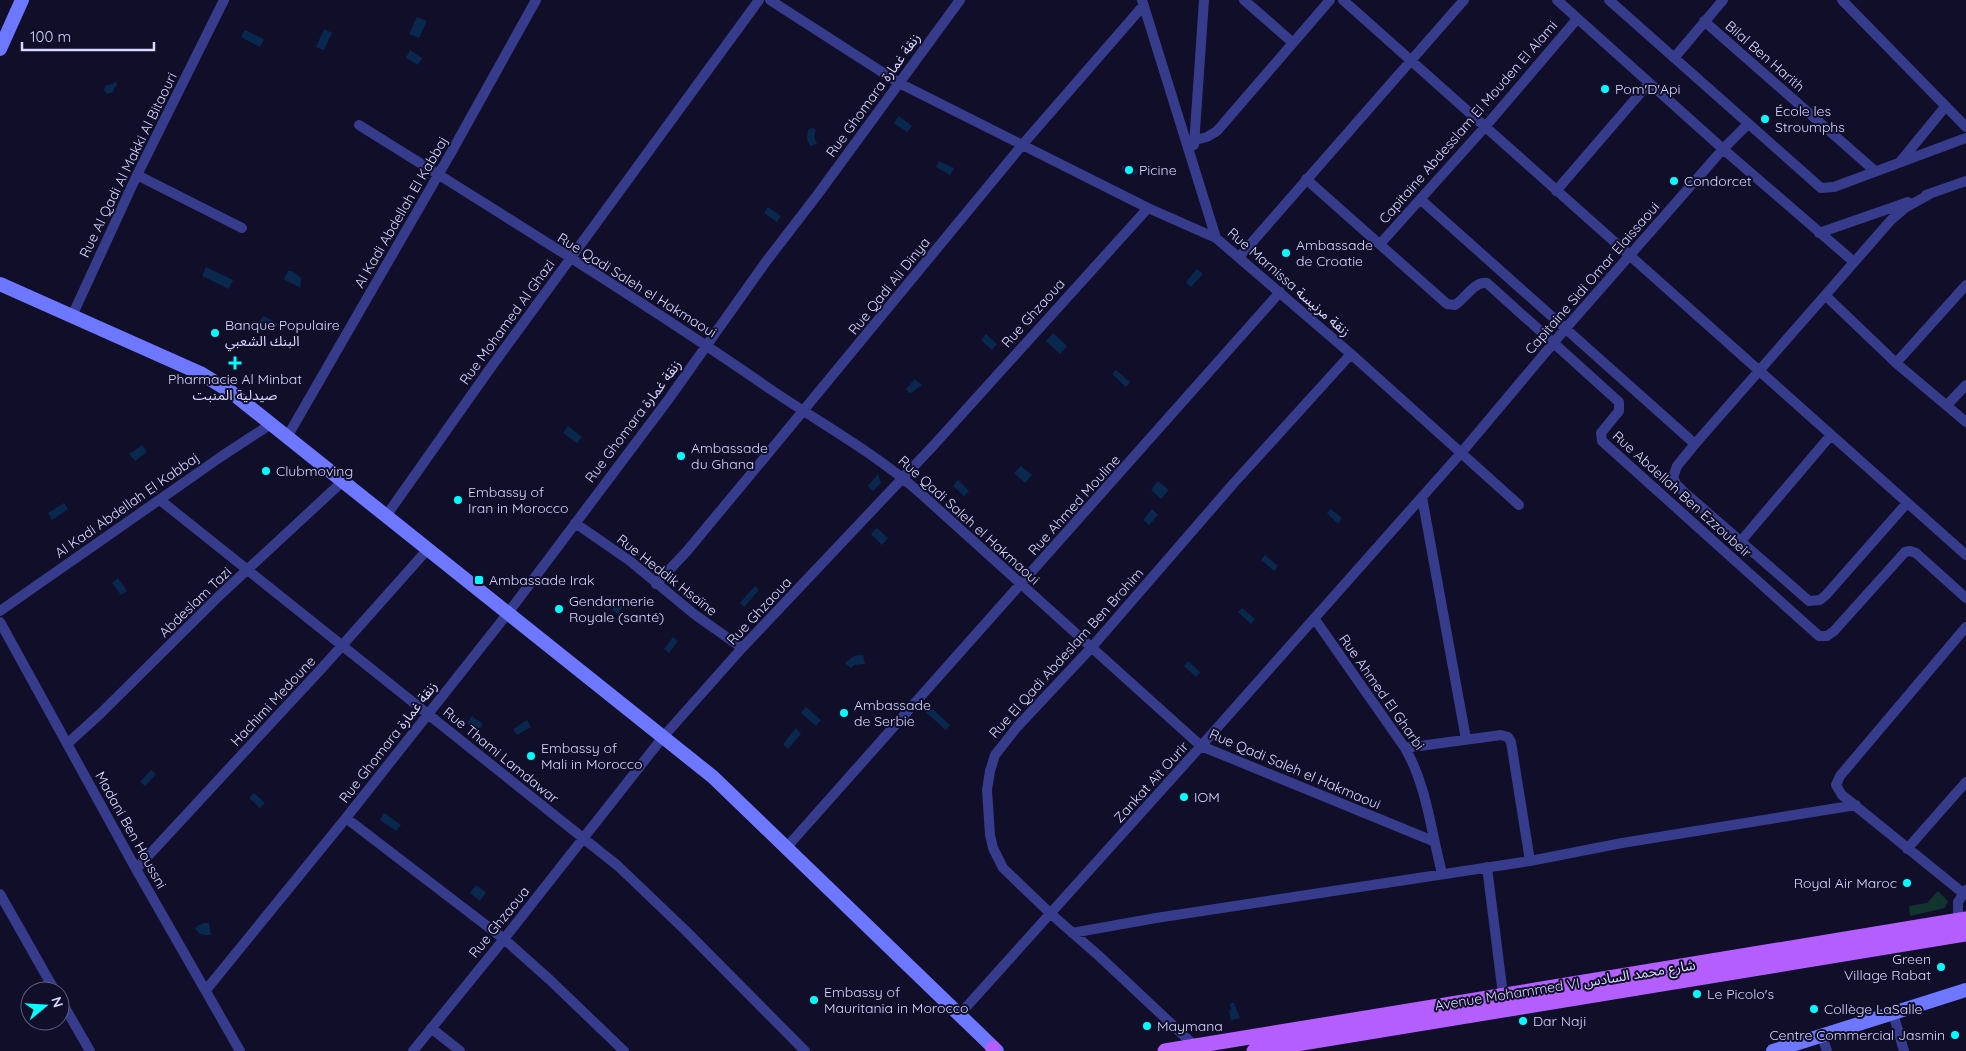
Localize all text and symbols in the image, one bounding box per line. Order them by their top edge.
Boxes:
street label: Capitaine Abdesslam El Mouden El Alami [1375,17,1561,227]
street label: Bilal Ben Harith [1722,17,1808,95]
scale bar [22,20,155,52]
text: 100 m [30,27,71,46]
street label: Rue Ghomara زنقة غمارة [822,29,924,161]
street label: Rue Al Qadi Al Makki Al Bitaouri [75,69,181,261]
place label: Pom'D'Api [1615,80,1680,98]
marker: Pom'D'Api [1599,83,1611,95]
place label: École les Stroumphs [1775,102,1845,136]
marker: École les Stroumphs [1759,113,1771,125]
street label: Al Kadi Abdellah El Kabbaj [350,133,452,291]
place label: Picine [1139,161,1177,179]
marker: Picine [1123,164,1135,176]
place label: Condorcet [1684,172,1752,190]
marker: Condorcet [1668,175,1680,187]
street label: Capitaine Sidi Omar Elaissaoui [1521,198,1663,358]
street label: Rue Marnissa زنقة مرنيسة [1224,224,1354,340]
street label: Rue Qadi Saleh el Hakmaoui [554,229,720,341]
street label: Rue Qadi Ali Dinya [844,234,934,338]
place label: Ambassade de Croatie [1296,236,1373,270]
marker: Ambassade de Croatie [1280,247,1292,259]
street label: Rue Mohamed Al Ghazi [456,256,558,388]
street label: Rue Ghzaoua [997,275,1069,351]
place label: Banque Populaire البنك الشعبي [225,316,340,352]
marker: Banque Populaire البنك الشعبي [209,327,221,339]
street label: Rue Ghomara زنقة غمارة [581,356,685,486]
marker: Pharmacie Al Minbat صيدلية المنبت [229,357,241,369]
place label: Pharmacie Al Minbat صيدلية المنبت [168,370,302,404]
street label: Rue Abdellah Ben Ezzoubeir [1609,427,1756,562]
place label: Ambassade du Ghana [691,439,768,473]
street label: Al Kadi Abdellah El Kabbaj [51,448,203,562]
marker: Ambassade du Ghana [675,450,687,462]
street label: Rue Ahmed Mouline [1024,451,1124,559]
street label: Rue Qadi Saleh el Hakmaoui [894,452,1044,588]
place label: Clubmoving [276,462,353,480]
marker: Clubmoving [260,465,272,477]
place label: Embassy of Iran in Morocco [468,483,569,517]
marker: Embassy of Iran in Morocco [452,494,464,506]
street label: Rue Heddik Hsaïne [613,530,721,620]
street label: Abdeslam Tazi [155,563,235,641]
street label: Rue El Qadi Abdeslam Ben Brohim [985,564,1147,742]
place label: Ambassade Irak [489,571,594,589]
street label: Rue Ghzaoua [723,573,795,649]
marker: Ambassade Irak [473,574,485,586]
place label: Gendarmerie Royale (santé) [569,592,664,626]
marker: Gendarmerie Royale (santé) [553,603,565,615]
street label: Rue Ahmed El Gharbi [1335,631,1429,753]
street label: Hachimi Medoune [227,652,319,750]
street label: Rue Ghomara زنقة غمارة [335,678,441,806]
place label: Ambassade de Serbie [854,696,931,730]
street label: Rue Thami Lamdawar [440,703,563,808]
marker: Ambassade de Serbie [838,707,850,719]
street label: Rue Qadi Saleh el Hakmaoui [1207,725,1383,813]
street label: Zankat Aït Ourir [1110,737,1193,826]
place label: Embassy of Mali in Morocco [541,739,643,773]
marker: Embassy of Mali in Morocco [525,750,537,762]
street label: Madani Ben Houssni [91,768,171,892]
place label: IOM [1194,788,1220,806]
marker: IOM [1178,791,1190,803]
place label: Royal Air Maroc [1794,874,1897,892]
marker: Royal Air Maroc [1901,877,1913,889]
street label: Rue Ghzaoua [465,883,533,961]
place label: Green Village Rabat [1844,950,1931,984]
street label: Avenue Mohammed VI شارع محمد السادس [1433,955,1697,1017]
marker: Green Village Rabat [1935,961,1947,973]
north arrow [20,981,70,1031]
place label: Embassy of Mauritania in Morocco [824,983,968,1017]
place label: Le Picolo's [1707,985,1774,1003]
marker: Le Picolo's [1691,988,1703,1000]
text: N [47,994,68,1010]
marker: Embassy of Mauritania in Morocco [808,994,820,1006]
place label: Collège LaSalle [1824,1000,1923,1018]
marker: Collège LaSalle [1808,1003,1820,1015]
place label: Dar Naji [1533,1012,1586,1030]
marker: Dar Naji [1517,1015,1529,1027]
place label: Maymana [1157,1017,1223,1035]
marker: Maymana [1141,1020,1153,1032]
place label: Centre Commercial Jasmin [1769,1026,1945,1044]
marker: Centre Commercial Jasmin [1949,1029,1961,1041]

